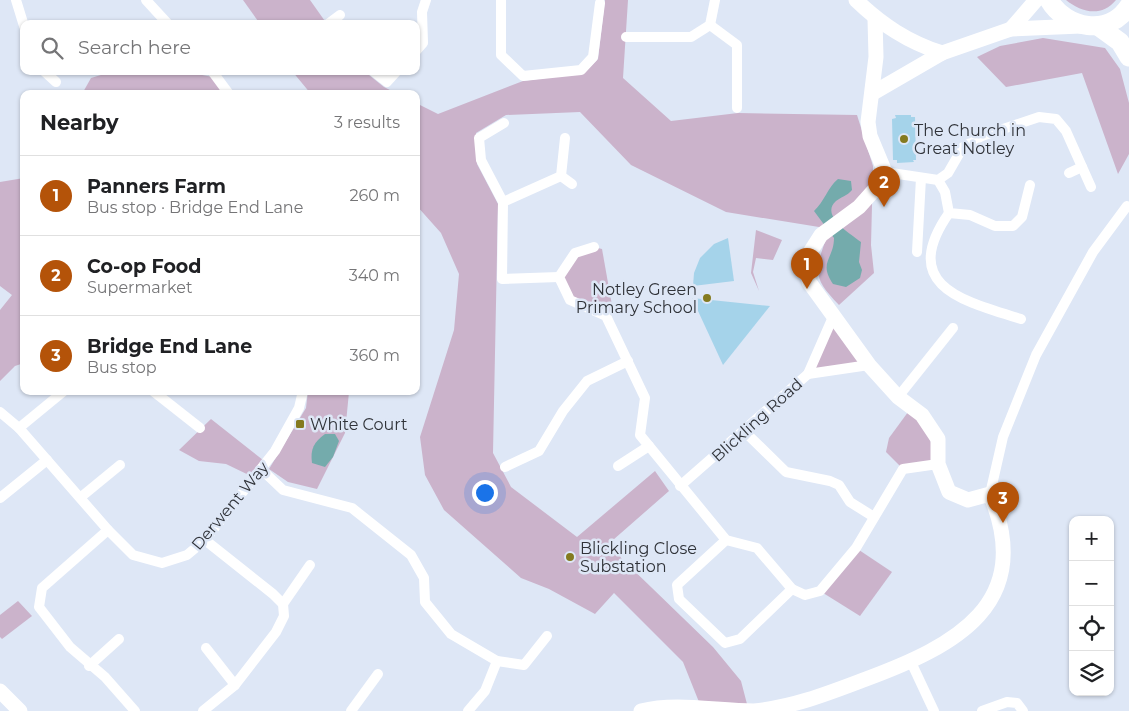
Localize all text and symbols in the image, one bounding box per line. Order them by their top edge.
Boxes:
search box [20,20,420,75]
icon: search [38,34,66,62]
text: Search here [78,36,191,59]
text: Nearby [40,110,119,135]
text: 3 results [334,113,400,132]
place label: The Church in Great Notley [914,121,1026,158]
marker: The Church in Great Notley [898,133,910,145]
pin: 2 [868,166,900,207]
text: Panners Farm [87,175,226,198]
text: 1 [53,186,59,205]
text: 260 m [349,186,400,205]
text: Bus stop · Bridge End Lane [87,198,303,217]
pin: 1 [791,248,823,289]
text: Co-op Food [87,255,201,278]
text: 2 [51,266,61,285]
text: 340 m [349,266,400,285]
text: Supermarket [87,278,193,297]
place label: Notley Green Primary School [576,280,697,317]
marker: Notley Green Primary School [701,292,713,304]
text: Bridge End Lane [87,335,252,358]
text: 3 [51,346,61,365]
text: 360 m [349,346,400,365]
text: Bus stop [87,358,157,377]
street label: Blickling Road [708,374,806,466]
place label: White Court [310,415,408,434]
marker: White Court [294,418,306,430]
street label: Derwent Way [188,458,273,554]
your location [472,480,498,506]
pin: 3 [987,482,1019,523]
map controls [1069,516,1114,696]
button: + [1069,516,1114,561]
place label: Blickling Close Substation [580,539,697,576]
marker: Blickling Close Substation [564,551,576,563]
button: − [1069,561,1114,606]
button: locate [1069,606,1114,651]
button: layers [1069,651,1114,696]

